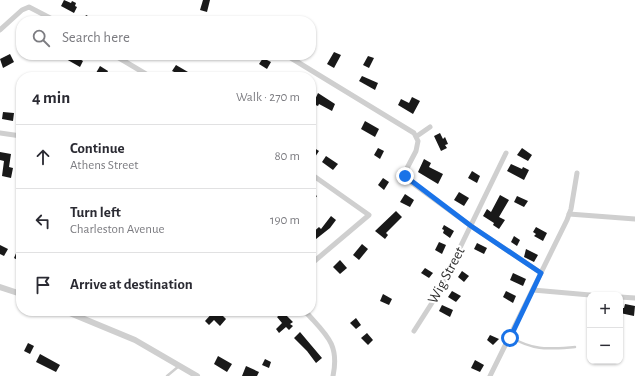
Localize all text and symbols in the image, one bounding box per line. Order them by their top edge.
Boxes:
search box [16,16,316,60]
icon: search [30,27,52,49]
text: Search here [62,30,130,45]
text: 4 min [32,89,70,106]
text: Walk · 270 m [236,91,300,104]
text: Continue [70,141,125,156]
icon: ahead [32,146,54,168]
text: 80 m [274,150,300,163]
text: Athens Street [70,159,138,172]
route end [396,167,414,185]
text: Turn left [70,205,121,220]
icon: left [32,210,54,232]
text: 190 m [270,214,300,227]
text: Charleston Avenue [70,223,165,236]
street label: Wig Street [425,244,468,306]
icon: arrive [32,274,54,296]
text: Arrive at destination [70,277,193,292]
map controls [587,292,623,364]
button: + [587,292,623,328]
button: − [587,328,623,364]
route start [501,329,519,347]

